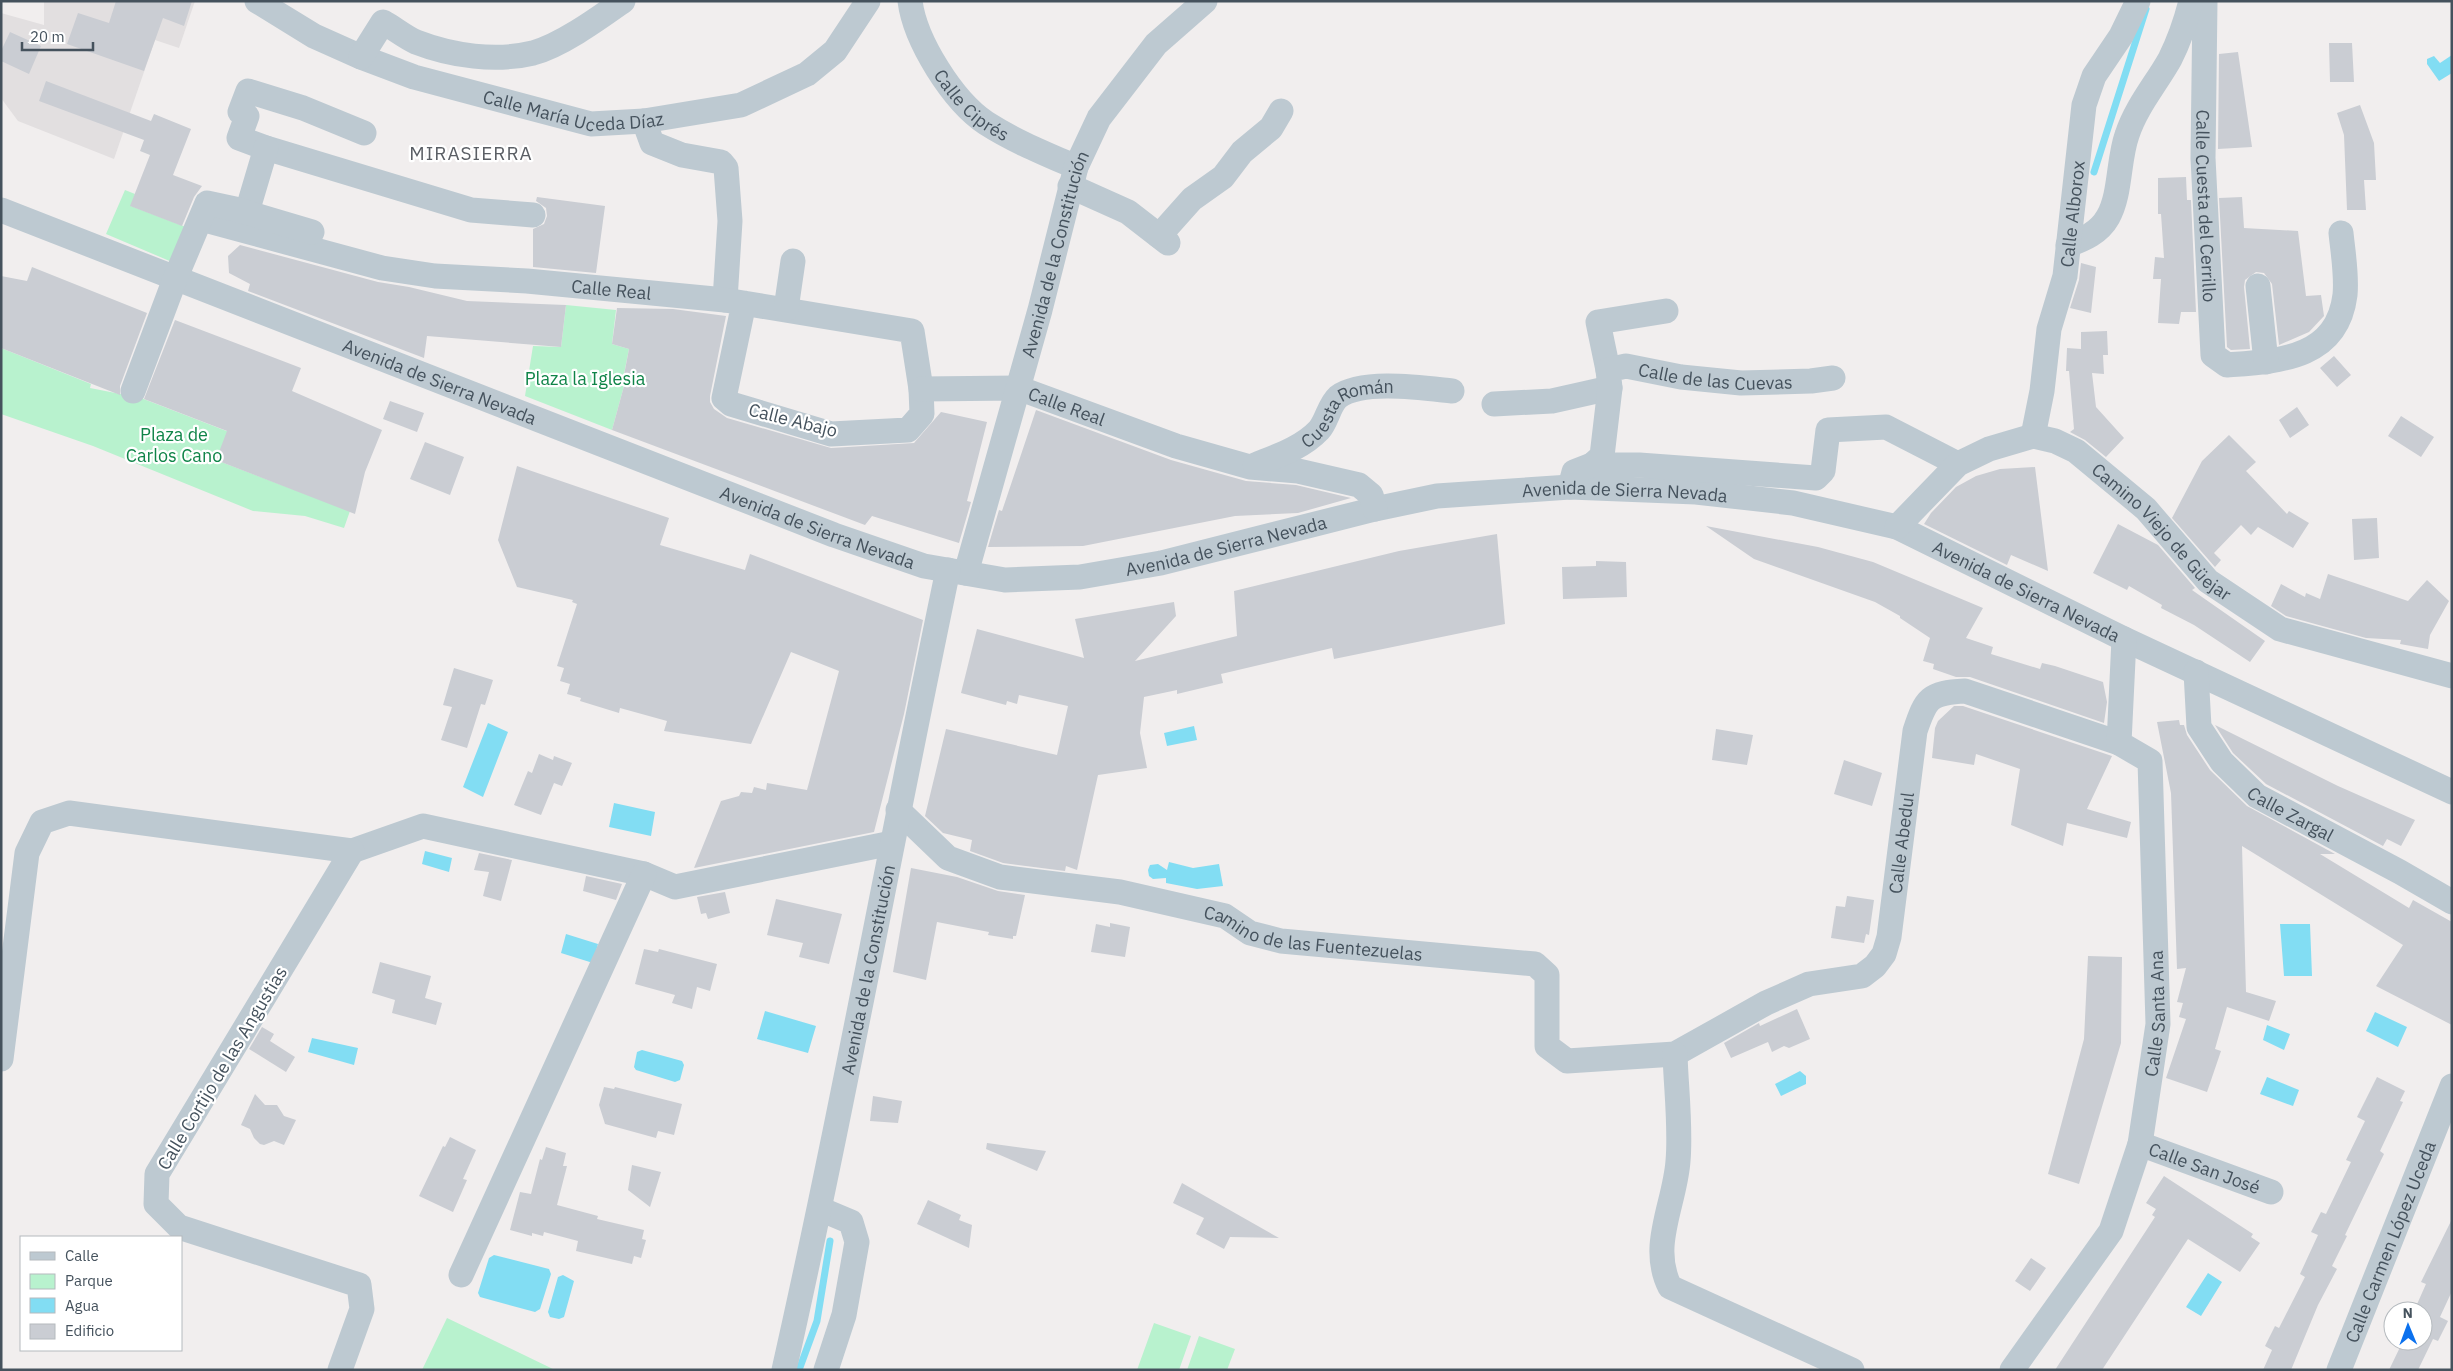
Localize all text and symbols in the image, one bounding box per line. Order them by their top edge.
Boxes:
scale bar [22,20,94,52]
text: 20 m [30,27,65,46]
street label: Calle Ciprés [929,64,1013,146]
street label: Calle María Uceda Díaz [481,84,665,136]
street label: Calle Cuesta del Cerrillo [2191,109,2222,303]
district label: MIRASIERRA [409,141,533,165]
street label: Avenida de la Constitución [1016,147,1094,360]
street label: Calle Alborox [2055,159,2089,269]
street label: Calle Real [570,274,653,304]
street label: Avenida de Sierra Nevada [340,333,540,430]
street label: Calle de las Cuevas [1636,357,1793,395]
park label: Plaza la Iglesia [525,367,646,390]
street label: Cuesta Román [1296,375,1394,453]
street label: Calle Real [1025,381,1109,431]
street label: Calle Abajo [746,398,840,442]
park label: Plaza de Carlos Cano [126,423,222,467]
street label: Camino Viejo de Güejar [2087,458,2236,605]
street label: Avenida de Sierra Nevada [1521,475,1729,507]
street label: Avenida de Sierra Nevada [717,480,918,574]
street label: Avenida de Sierra Nevada [1124,510,1329,580]
street label: Avenida de Sierra Nevada [1929,535,2124,647]
street label: Calle Zargal [2242,781,2338,846]
street label: Calle Abedul [1883,791,1919,895]
street label: Avenida de la Constitución [835,863,900,1077]
street label: Camino de las Fuentezuelas [1202,900,1424,965]
street label: Calle Santa Ana [2139,950,2170,1078]
street label: Calle Cortijo de las Angustias [152,962,292,1174]
street label: Calle San José [2146,1137,2264,1199]
street label: Calle Carmen López Uceda [2340,1137,2441,1346]
legend [20,1236,182,1351]
text: Calle [65,1246,99,1265]
text: Parque [65,1271,113,1290]
text: Agua [65,1296,99,1315]
north arrow [2383,1301,2433,1351]
text: N [2403,1304,2413,1322]
text: Edificio [65,1321,114,1340]

